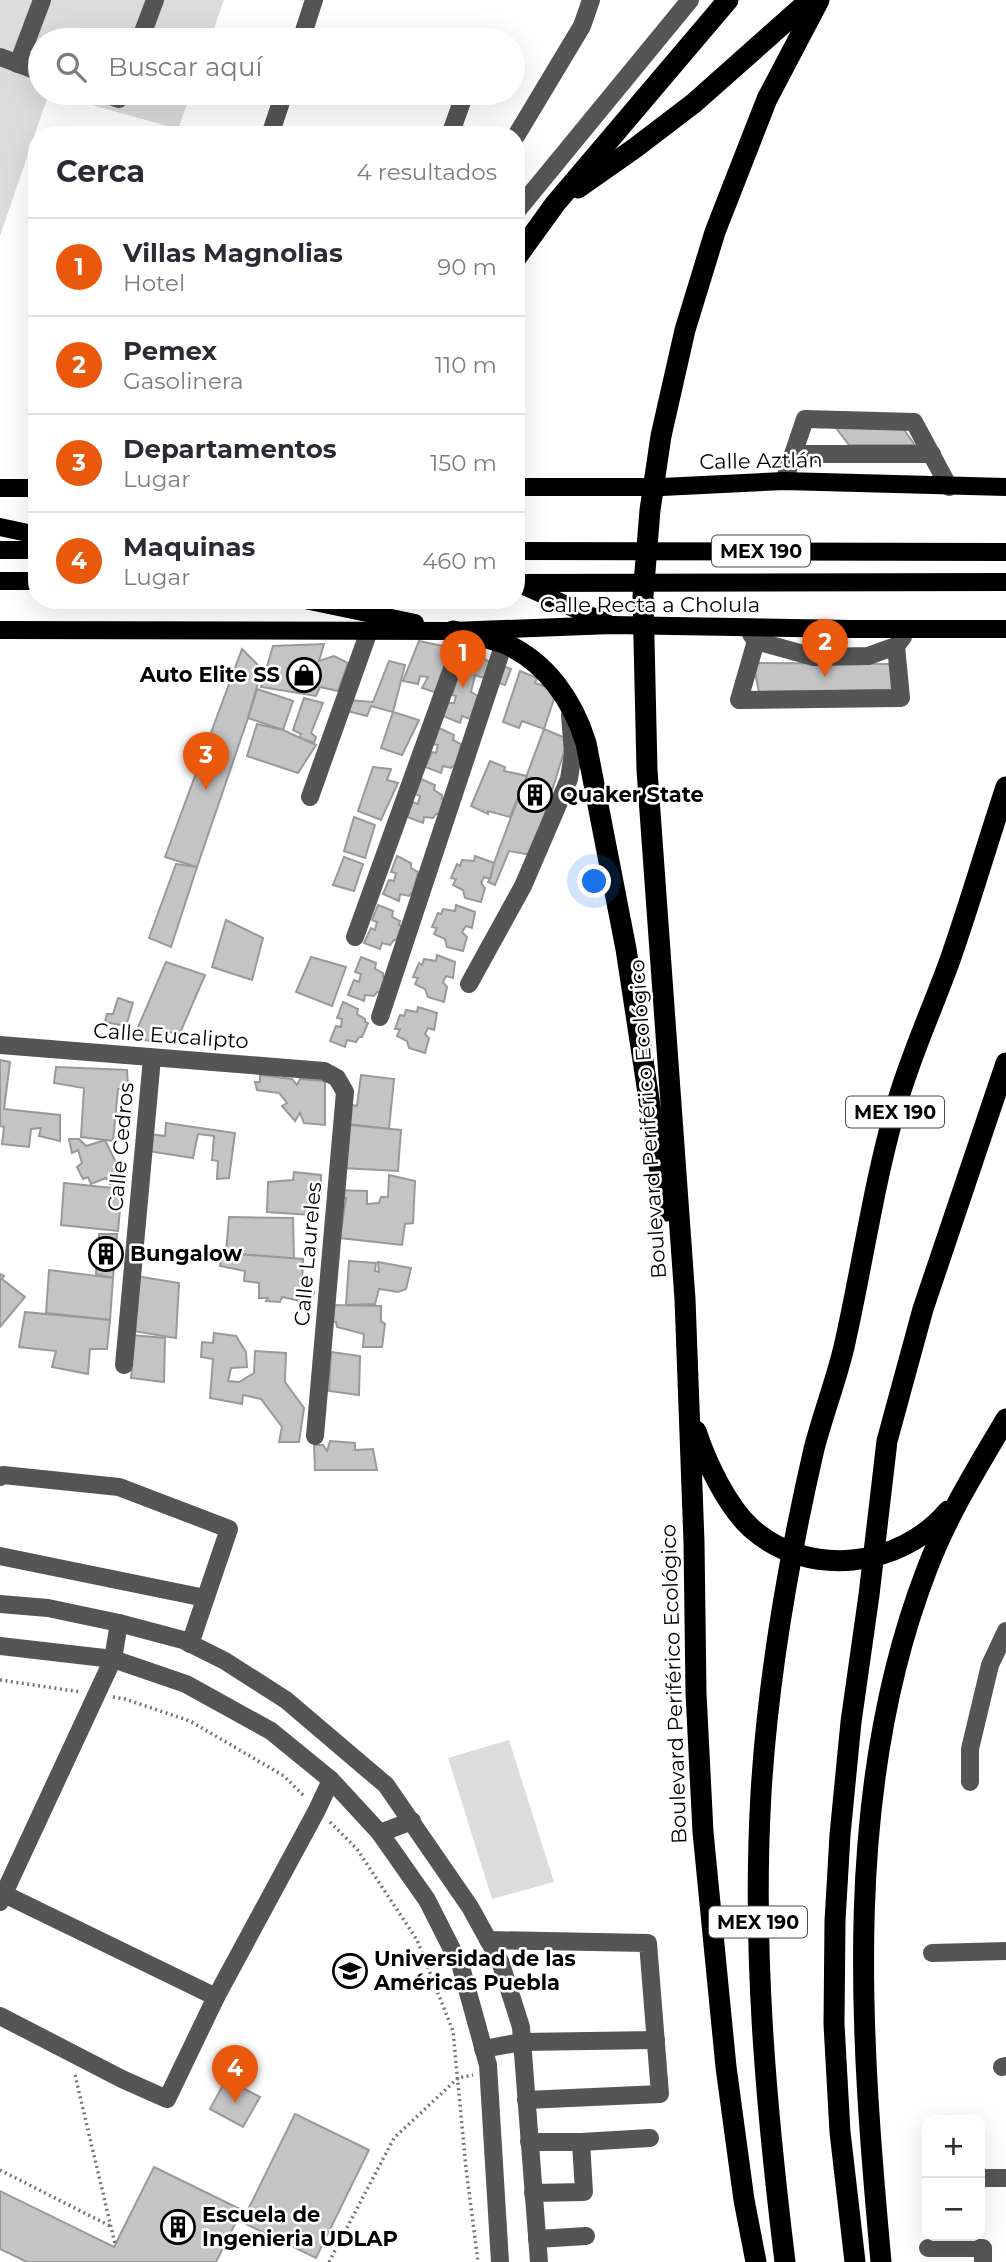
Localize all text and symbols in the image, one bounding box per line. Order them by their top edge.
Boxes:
search box [28,28,525,105]
icon: search [52,48,90,86]
text: Buscar aquí [108,51,262,83]
text: Cerca [56,153,145,190]
text: 4 resultados [357,158,497,186]
text: Villas Magnolias [123,237,343,269]
text: 1 [74,253,84,281]
text: 90 m [437,253,497,281]
text: Hotel [123,269,185,297]
text: Pemex [123,335,217,367]
text: 2 [72,351,86,379]
text: 110 m [435,351,497,379]
text: Gasolinera [123,367,244,395]
text: Departamentos [123,433,337,465]
street label: Calle Aztlán [699,447,823,474]
text: 3 [72,449,86,477]
text: 150 m [430,449,497,477]
text: Lugar [123,465,190,493]
text: Maquinas [123,531,255,563]
road number: MEX 190 [712,536,810,566]
text: 4 [71,547,87,575]
text: 460 m [422,547,497,575]
text: Lugar [123,563,190,591]
street label: Calle Recta a Cholula [540,592,760,617]
pin: 2 [802,619,848,677]
pin: 1 [440,630,486,688]
shop icon: Auto Elite SS [285,656,323,694]
place label: Auto Elite SS [139,662,280,687]
pin: 3 [183,732,229,790]
building icon: Quaker State [516,776,554,814]
place label: Quaker State [560,782,704,807]
your location [577,864,611,898]
street label: Boulevard Periférico Ecológico [624,959,671,1280]
street label: Calle Eucalipto [93,1018,250,1053]
street label: Calle Cedros [102,1081,139,1213]
road number: MEX 190 [846,1096,944,1128]
street label: Calle Laureles [289,1181,326,1327]
building icon: Bungalow [87,1235,125,1273]
place label: Bungalow [130,1241,243,1266]
street label: Boulevard Periférico Ecológico [655,1524,692,1844]
road number: MEX 190 [709,1906,807,1938]
place label: Universidad de las Américas Puebla [373,1946,576,1995]
school or university icon: Universidad de las Américas Puebla [331,1952,369,1990]
pin: 4 [212,2045,258,2103]
map controls [922,2115,985,2241]
button: + [922,2115,985,2178]
button: − [922,2178,985,2241]
place label: Escuela de Ingenieria UDLAP [202,2202,398,2251]
building icon: Escuela de Ingenieria UDLAP [159,2208,197,2246]

